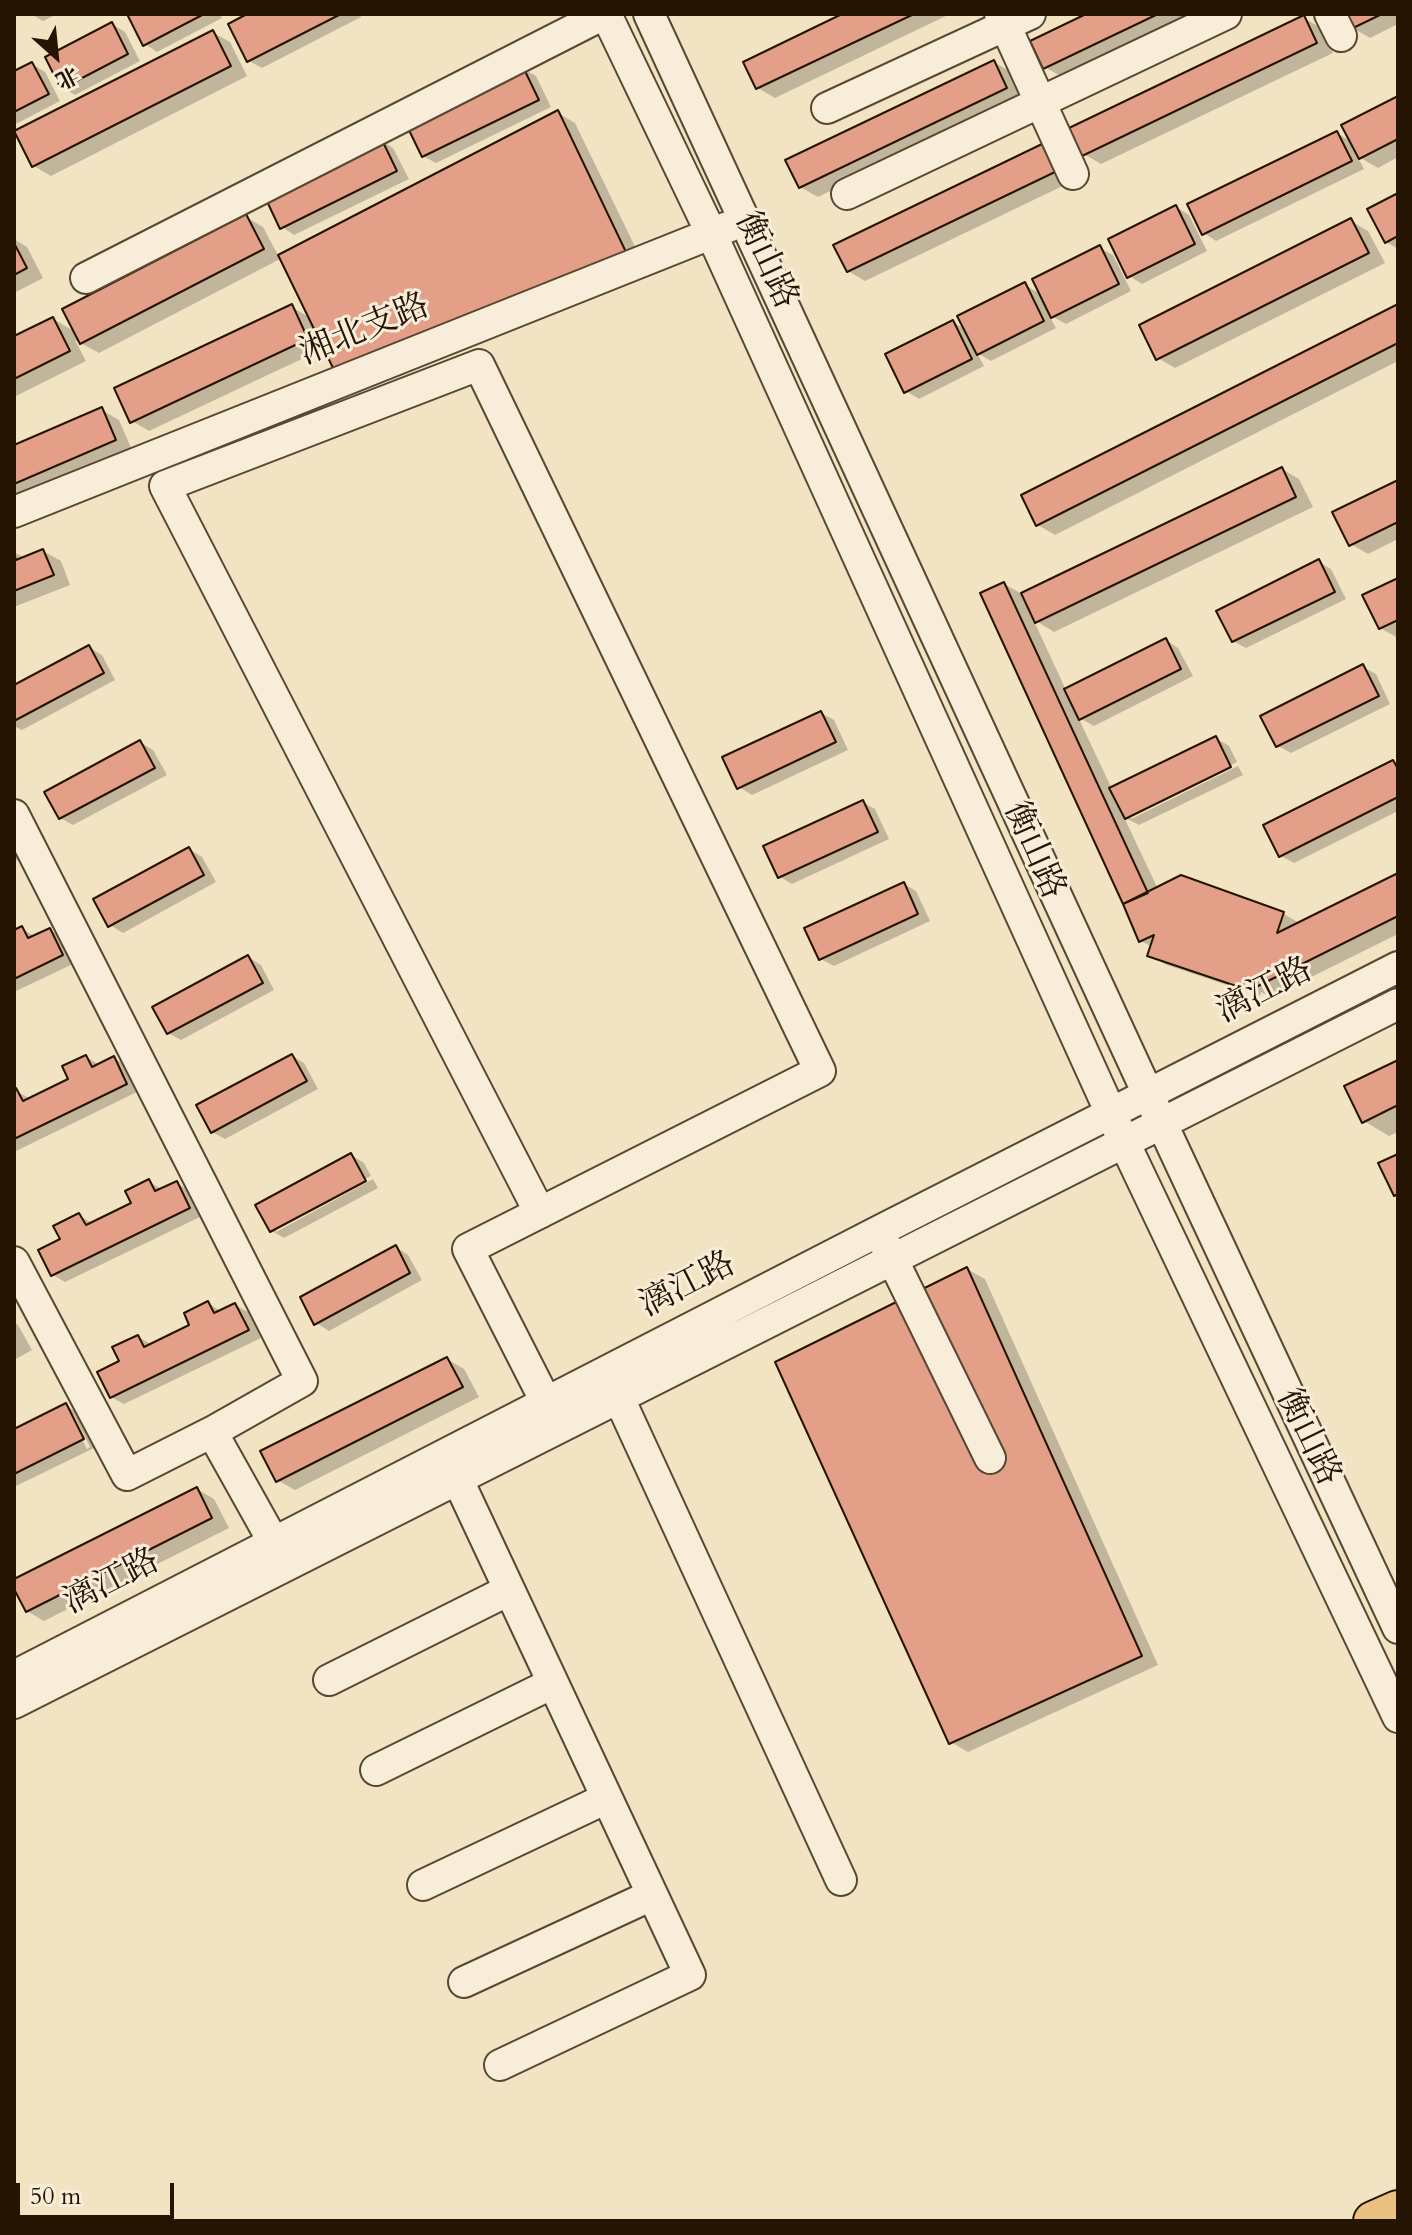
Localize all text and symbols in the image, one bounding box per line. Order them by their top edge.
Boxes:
north arrow [16,16,96,96]
text: 北 [50,59,84,96]
street label: 衡山路 [725,206,805,316]
street label: 湘北支路 [294,287,436,375]
street label: 衡山路 [994,796,1072,906]
street label: 漓江路 [1210,951,1320,1033]
street label: 漓江路 [633,1245,743,1327]
street label: 衡山路 [1266,1383,1348,1493]
street label: 漓江路 [57,1542,167,1624]
scale bar [20,2167,178,2217]
text: 50 m [30,2180,81,2213]

